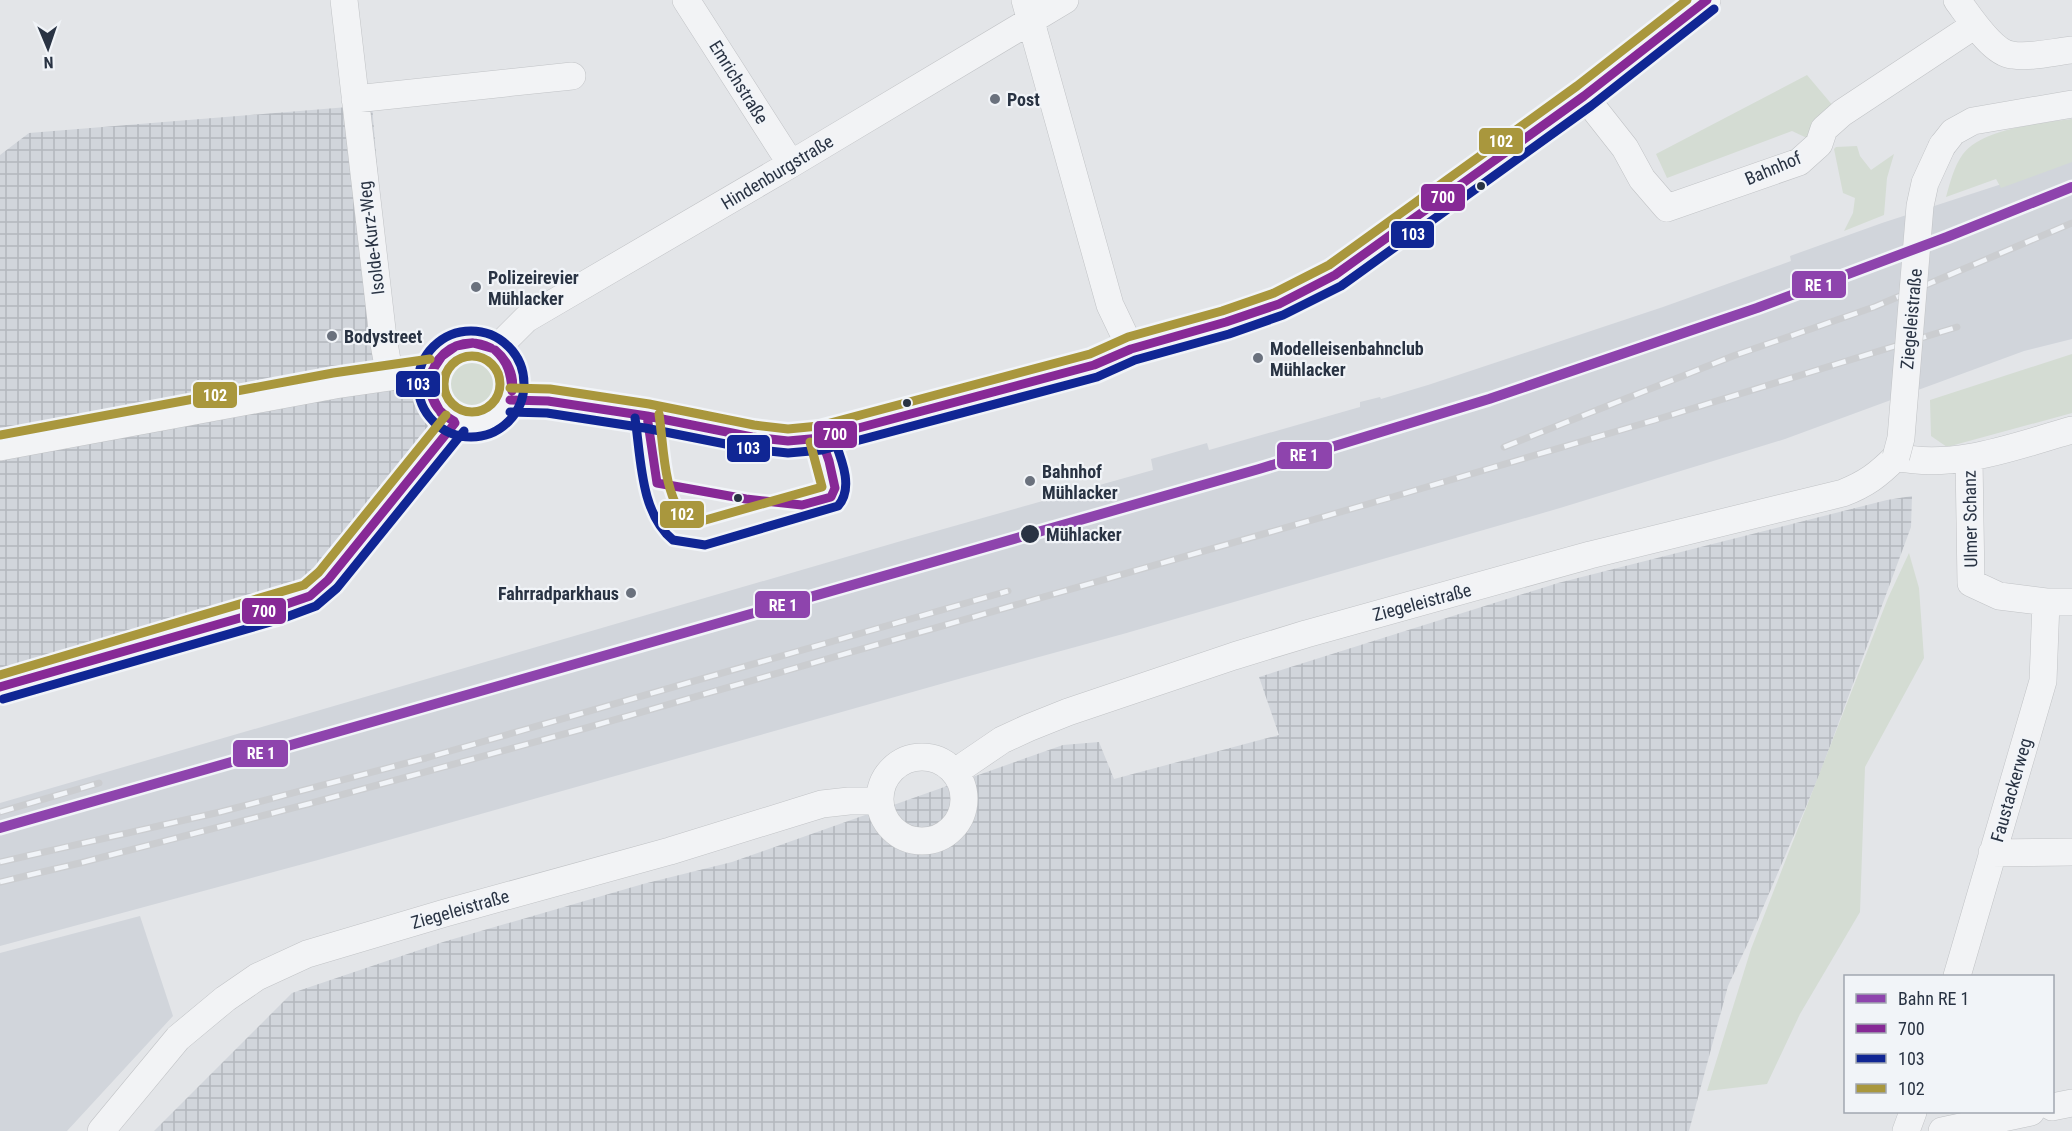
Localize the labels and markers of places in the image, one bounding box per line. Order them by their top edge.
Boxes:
place label: Post [1007,89,1040,110]
marker: Post [988,92,1002,106]
unlabelled marker [1475,180,1487,192]
place label: Polizeirevier Mühlacker [488,267,579,309]
marker: Polizeirevier Mühlacker [469,280,483,294]
place label: Bodystreet [344,326,423,347]
marker: Bodystreet [325,329,339,343]
place label: Modelleisenbahnclub Mühlacker [1270,338,1424,380]
marker: Modelleisenbahnclub Mühlacker [1251,351,1265,365]
unlabelled marker [901,397,913,409]
place label: Bahnhof Mühlacker [1042,461,1118,503]
marker: Bahnhof Mühlacker [1023,474,1037,488]
unlabelled marker [732,492,744,504]
marker: Mühlacker [1019,523,1041,545]
place label: Mühlacker [1046,524,1122,545]
place label: Fahrradparkhaus [498,583,619,604]
marker: Fahrradparkhaus [624,586,638,600]

